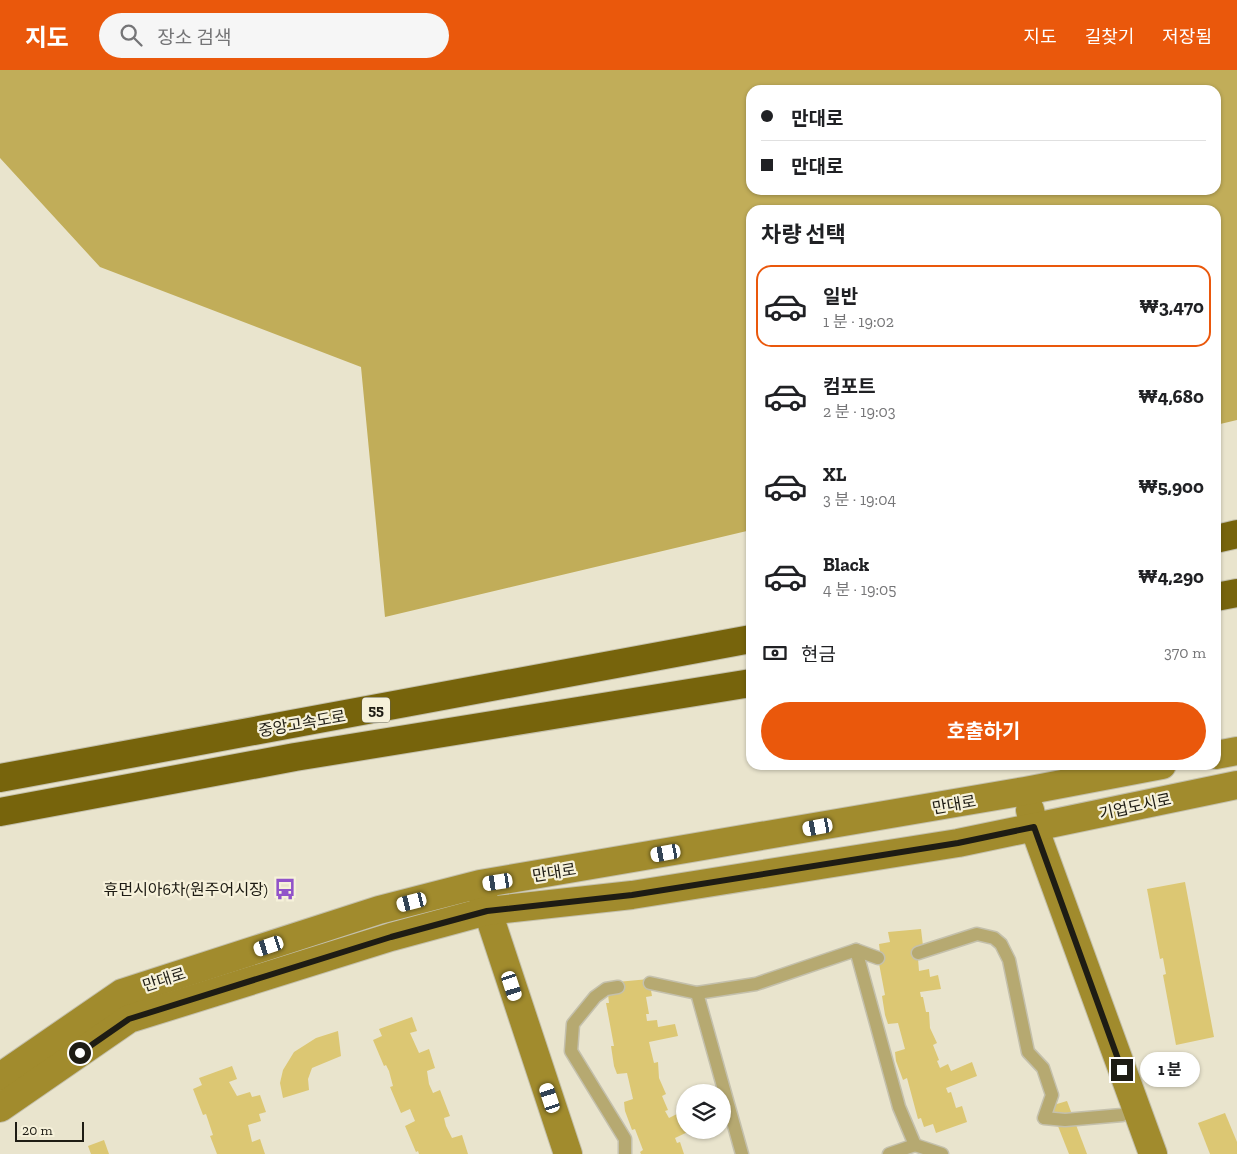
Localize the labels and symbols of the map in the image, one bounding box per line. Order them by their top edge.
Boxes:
road number: 55 [362,698,390,722]
street label: 중앙고속도로 [257,706,347,741]
street label: 기업도시로 [1097,789,1173,823]
street label: 만대로 [931,791,978,818]
car [801,817,834,837]
car [649,843,682,863]
street label: 만대로 [531,860,578,885]
car [482,872,513,892]
bus stop icon: 휴먼시아6차(원주어시장) [272,876,298,902]
place label: 휴먼시아6차(원주어시장) [104,880,268,899]
car [395,891,428,913]
car [252,934,285,958]
street label: 만대로 [140,964,188,995]
car [500,969,523,1003]
route start [69,1042,91,1064]
callout: 1 분 [1140,1052,1200,1088]
route end [1111,1059,1133,1081]
car [538,1081,561,1115]
scale bar [15,1119,84,1142]

